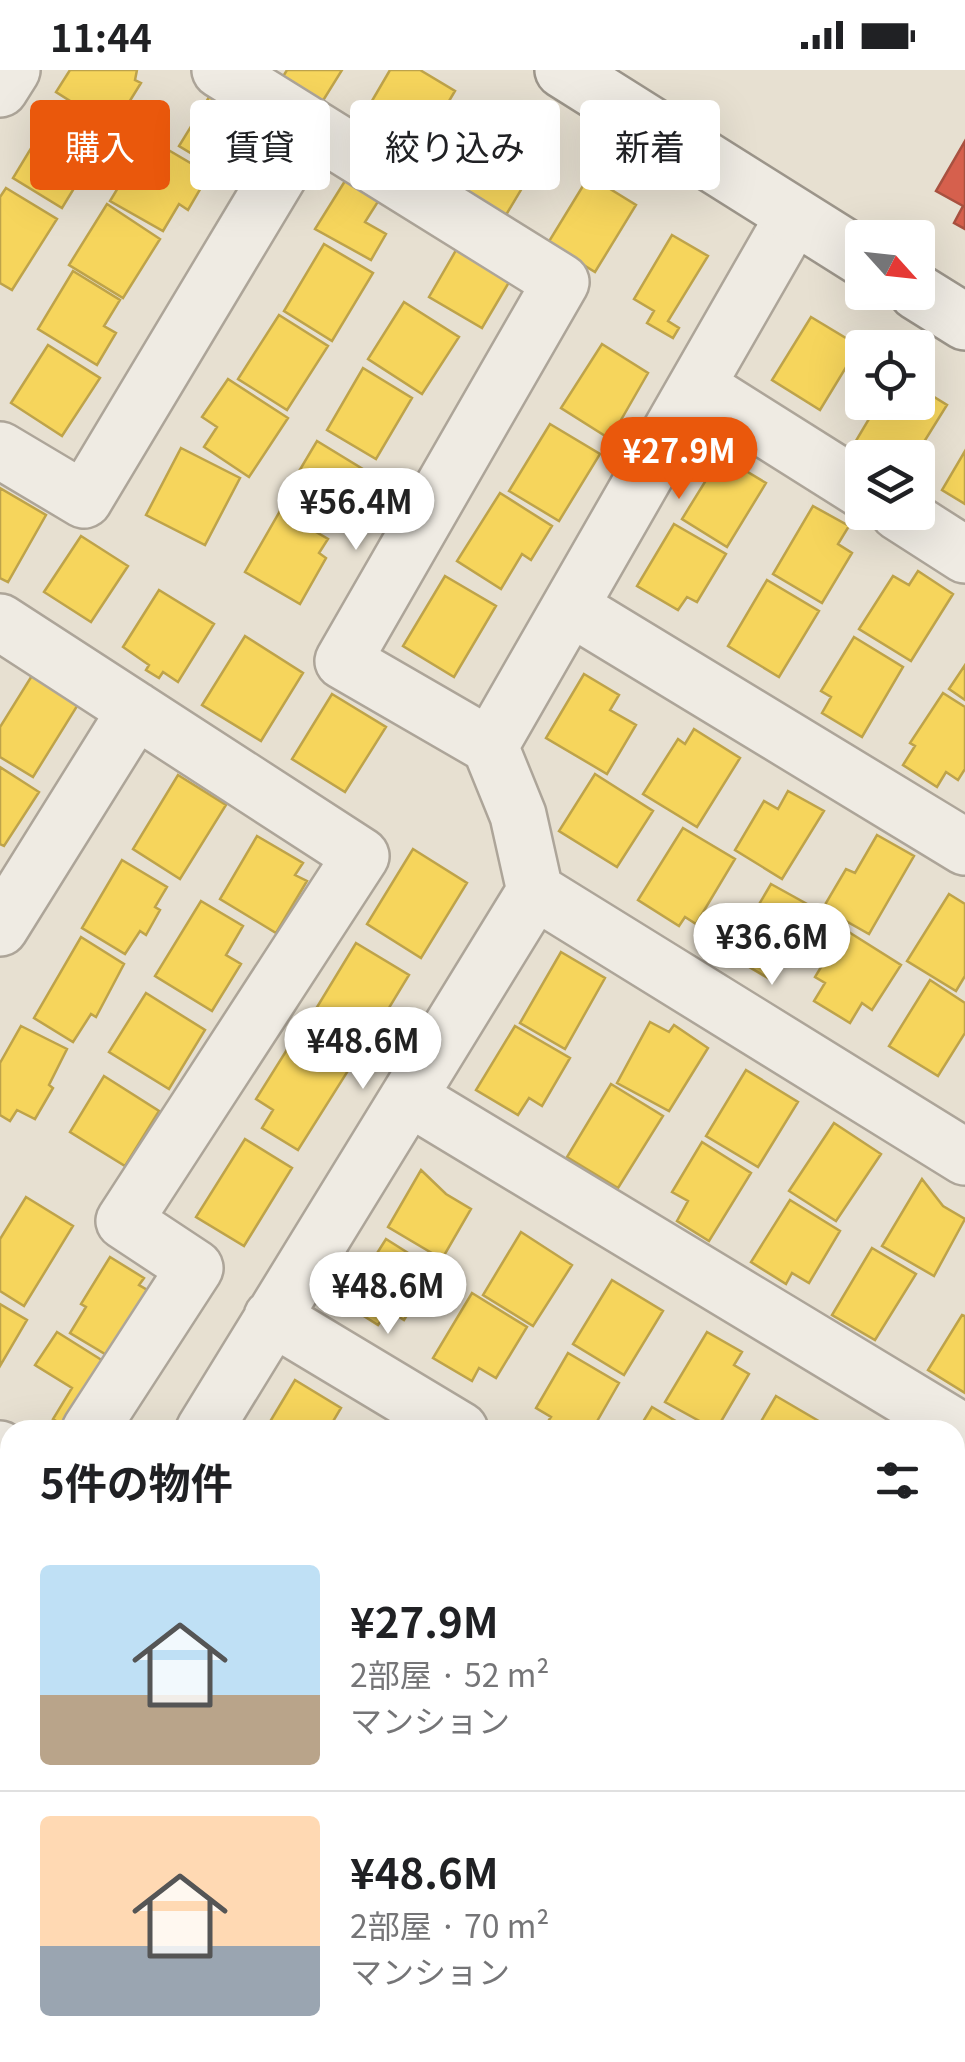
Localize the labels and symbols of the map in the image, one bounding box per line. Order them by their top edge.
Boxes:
north arrow [845,220,935,310]
pin: ¥27.9M [598,417,760,502]
pin: ¥56.4M [275,468,437,553]
pin: ¥36.6M [691,903,853,988]
pin: ¥48.6M [282,1007,444,1092]
pin: ¥48.6M [307,1252,469,1337]

